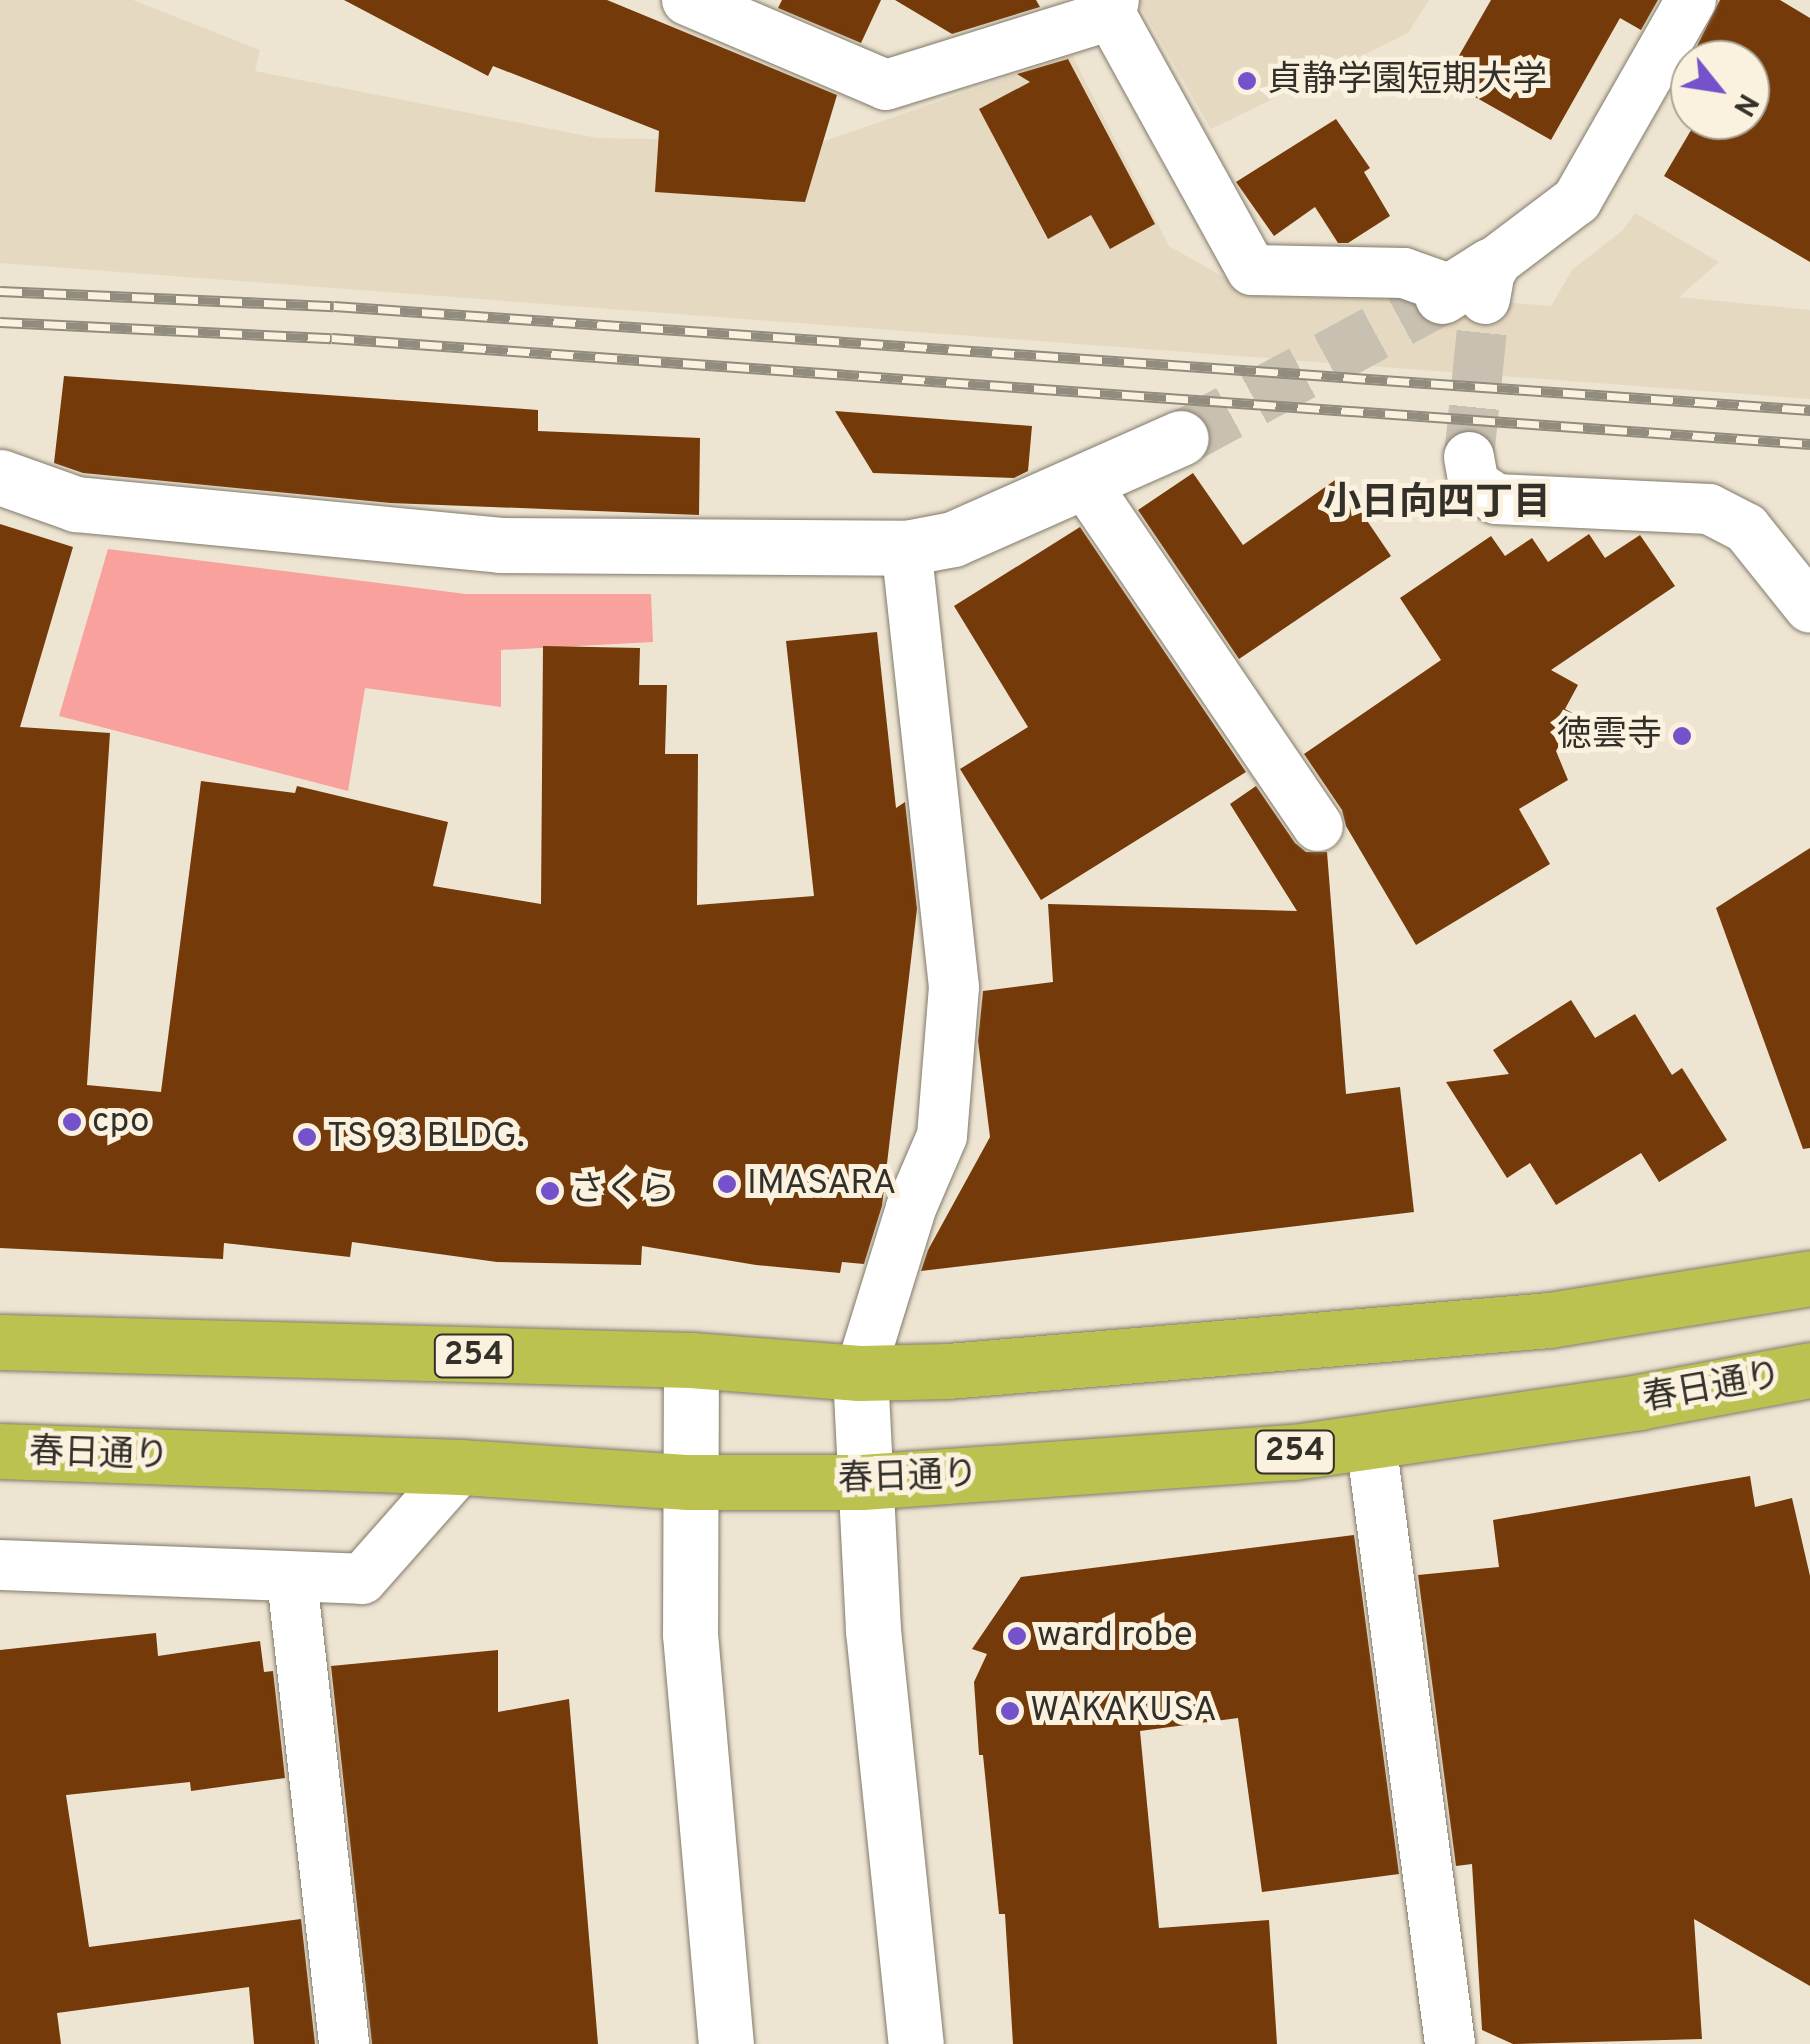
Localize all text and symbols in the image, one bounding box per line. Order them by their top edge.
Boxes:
north arrow [1670,40,1770,140]
place label: 貞静学園短期大学 [1267,60,1547,102]
marker: 貞静学園短期大学 [1236,70,1258,92]
text: N [1724,86,1765,122]
district label: 小日向四丁目 [1323,482,1551,528]
place label: 徳雲寺 [1557,715,1662,757]
marker: 徳雲寺 [1671,725,1693,747]
place label: cpo [92,1101,149,1143]
marker: cpo [61,1111,83,1133]
place label: TS 93 BLDG. [327,1116,525,1158]
marker: TS 93 BLDG. [296,1126,318,1148]
place label: IMASARA [747,1163,896,1205]
place label: さくら [570,1170,675,1212]
marker: IMASARA [716,1173,738,1195]
marker: さくら [539,1180,561,1202]
road number: 254 [432,1329,516,1383]
street label: 春日通り [1639,1355,1785,1421]
road number: 254 [1252,1425,1338,1479]
street label: 春日通り [28,1432,170,1478]
street label: 春日通り [837,1455,979,1501]
place label: ward robe [1037,1615,1193,1657]
marker: ward robe [1006,1625,1028,1647]
place label: WAKAKUSA [1030,1690,1217,1732]
marker: WAKAKUSA [999,1700,1021,1722]

